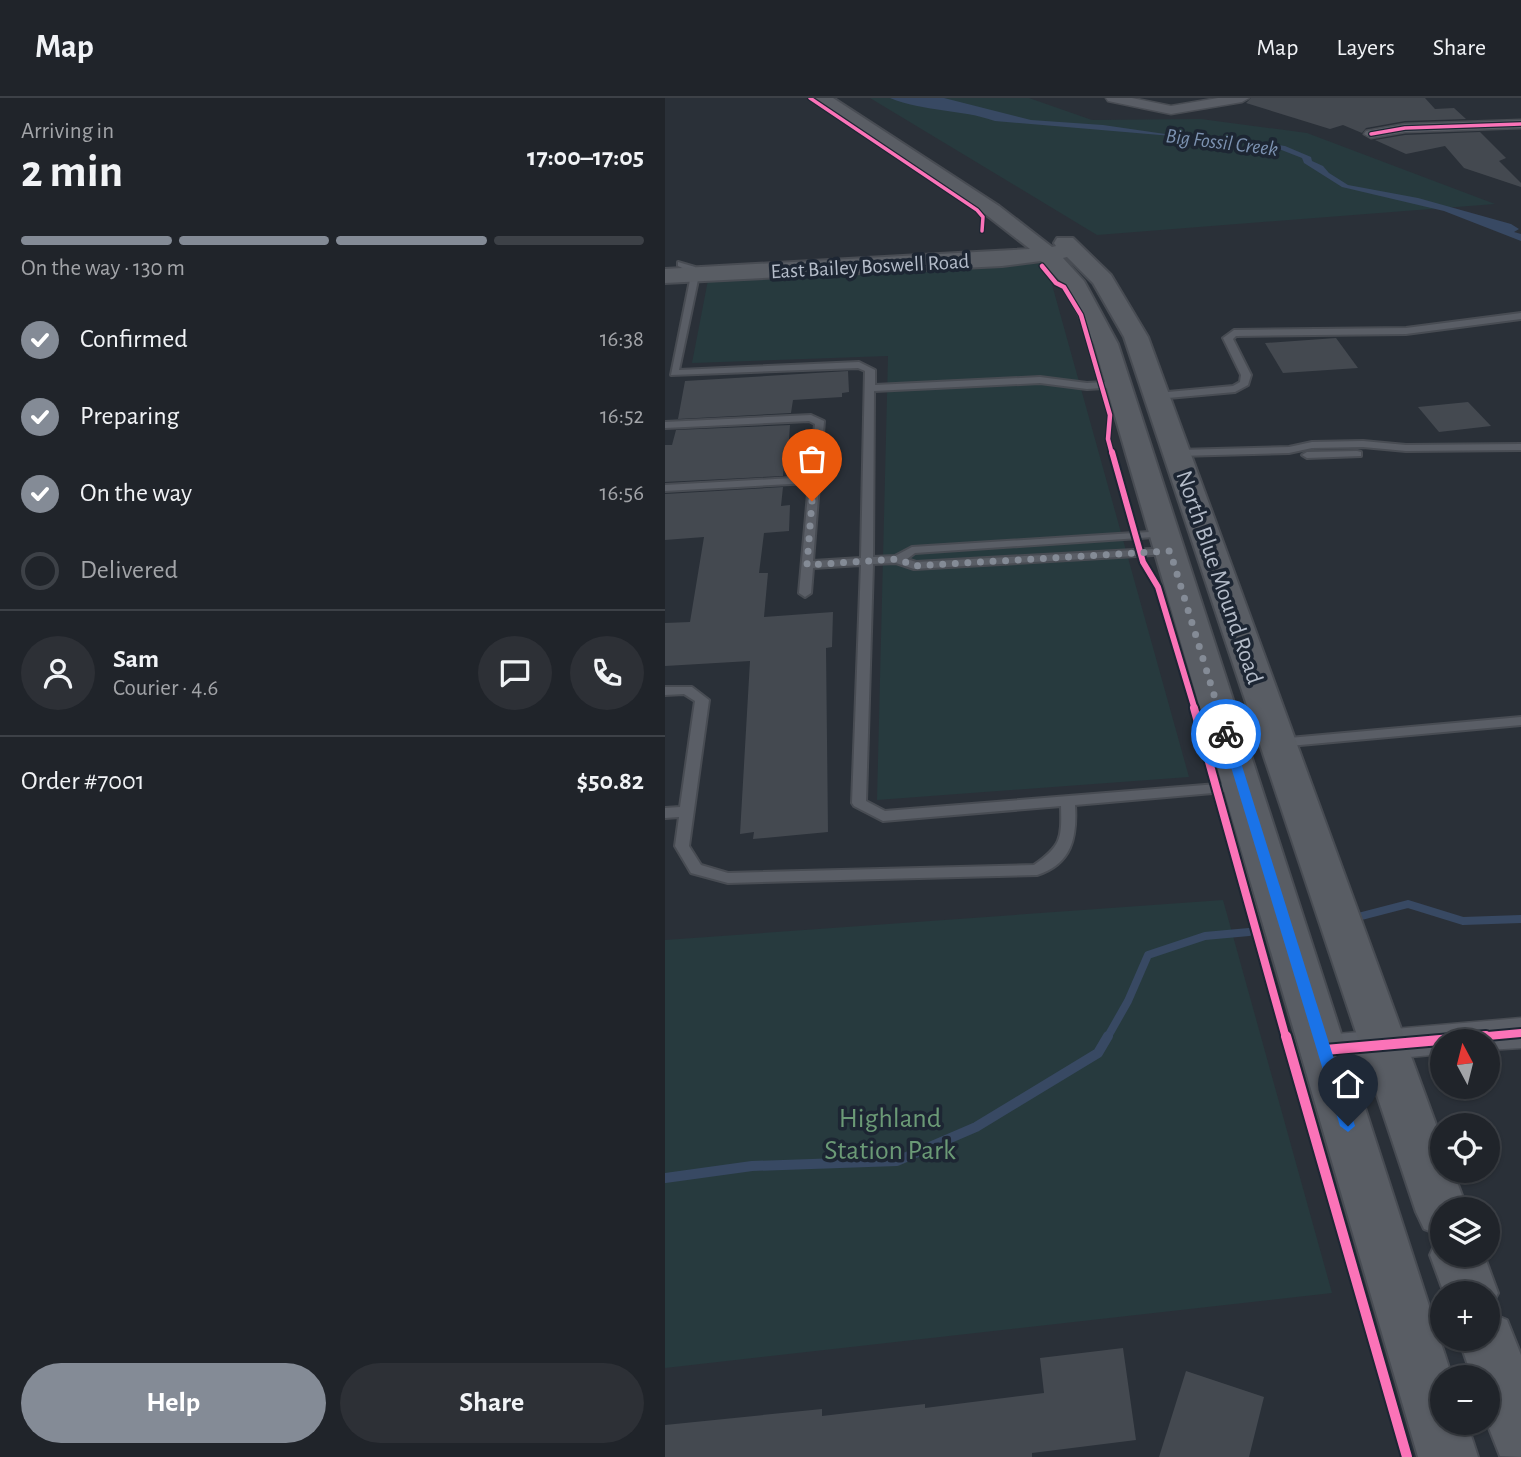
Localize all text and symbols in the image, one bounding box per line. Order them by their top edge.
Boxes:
text: Map [35,31,94,64]
text: Map [1256,36,1298,60]
text: Layers [1336,36,1395,60]
text: Share [1433,36,1486,60]
text: Arriving in [21,120,114,143]
water label: Big Fossil Creek [1165,125,1280,160]
text: 17:00–17:05 [527,144,644,170]
text: 2 min [21,149,123,195]
street label: East Bailey Boswell Road [770,251,970,282]
text: On the way · 130 m [21,257,185,280]
icon: check [21,321,59,359]
text: Confirmed [80,326,188,352]
text: 16:38 [600,328,644,351]
icon: check [21,398,59,436]
text: Preparing [80,403,179,429]
text: 16:52 [600,405,644,428]
pin [782,429,842,501]
icon: bag [793,440,831,478]
street label: North Blue Mound Road [1171,467,1267,687]
icon: check [21,475,59,513]
text: On the way [80,480,192,506]
text: 16:56 [600,482,644,505]
text: Delivered [80,557,178,583]
button: person [21,636,95,710]
button: chat [478,636,552,710]
button: phone [570,636,644,710]
text: Sam [113,646,159,672]
text: Courier · 4.6 [113,677,218,700]
courier [1191,699,1261,769]
icon: bike [1207,715,1245,753]
text: Order #7001 [21,768,145,794]
text: $50.82 [577,768,644,794]
north arrow [1430,1029,1500,1099]
map controls [1430,1029,1500,1435]
pin [1318,1054,1378,1126]
icon: home [1329,1065,1367,1103]
park label: Highland Station Park [824,1105,956,1165]
button: locate [1430,1113,1500,1183]
button: layers [1430,1197,1500,1267]
button: + [1430,1281,1500,1351]
button: Help [21,1363,326,1443]
button: Share [340,1363,644,1443]
button: − [1430,1365,1500,1435]

